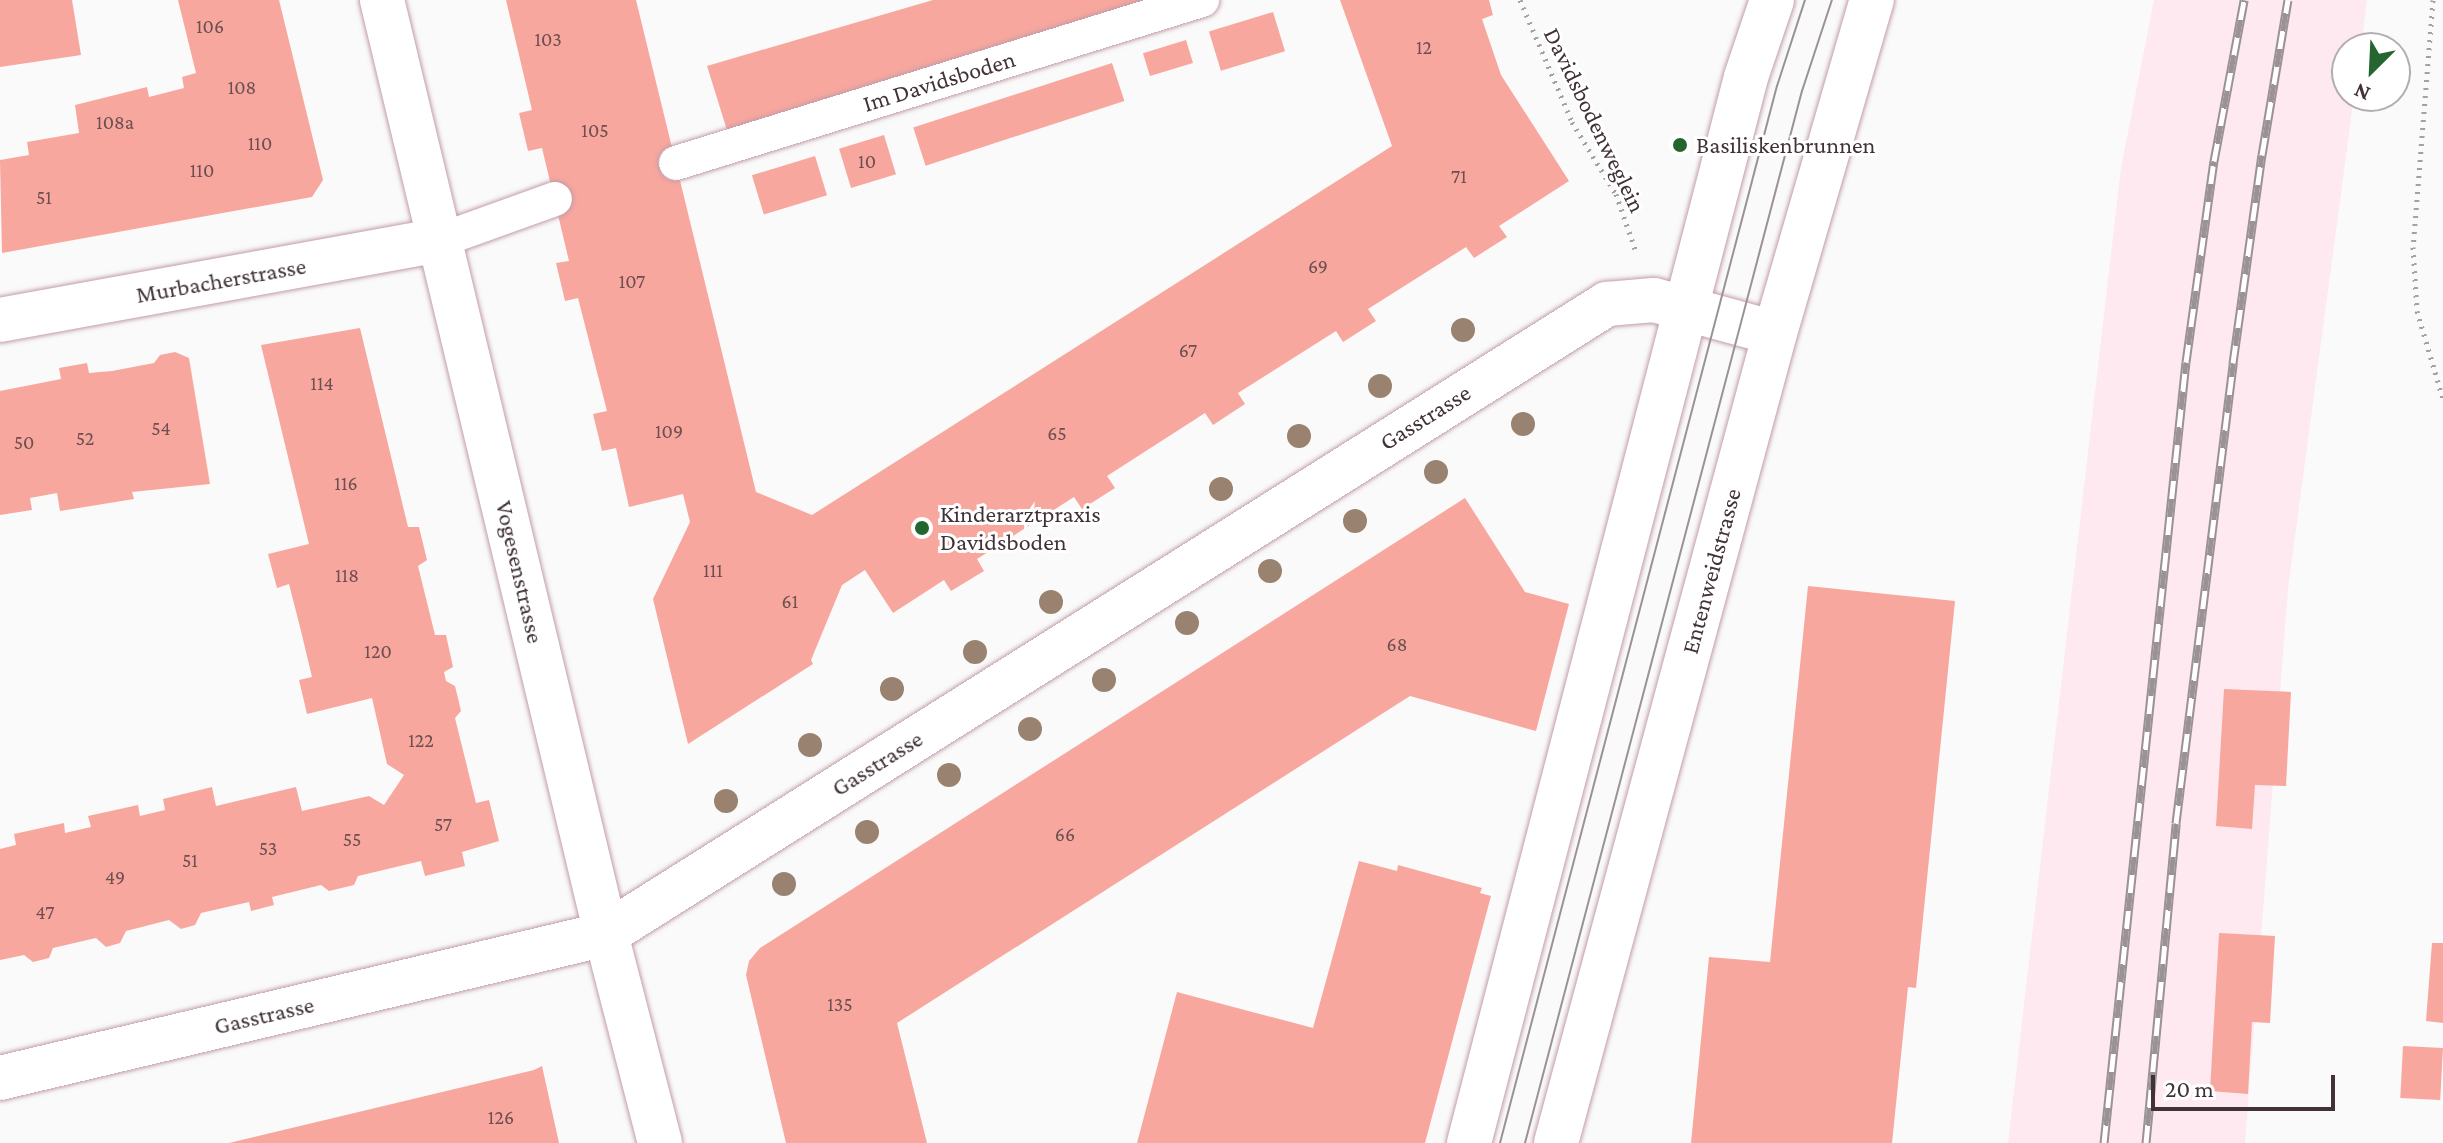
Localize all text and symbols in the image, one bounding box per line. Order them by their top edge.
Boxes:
house number: 106 [196,14,224,38]
street label: Davidsbodenweglein [1538,23,1652,217]
house number: 103 [534,27,562,51]
north arrow [2331,32,2411,112]
house number: 12 [1416,35,1432,59]
street label: Im Davidsboden [859,44,1019,118]
house number: 108 [228,75,256,99]
text: N [2350,78,2374,107]
house number: 108a [96,110,134,134]
house number: 105 [581,118,609,142]
house number: 110 [248,131,272,155]
place label: Basiliskenbrunnen [1696,131,1875,159]
marker: Basiliskenbrunnen [1671,136,1689,154]
house number: 10 [858,149,876,173]
house number: 110 [190,158,214,182]
house number: 71 [1451,164,1467,188]
house number: 51 [36,185,52,209]
street label: Murbacherstrasse [134,251,308,309]
house number: 69 [1308,254,1328,278]
house number: 107 [619,269,645,293]
house number: 67 [1179,338,1197,362]
house number: 114 [310,371,334,395]
street label: Gasstrasse [1374,378,1476,456]
house number: 54 [151,416,171,440]
house number: 109 [655,419,683,443]
house number: 65 [1047,421,1067,445]
house number: 52 [76,426,94,450]
house number: 50 [14,430,34,454]
house number: 116 [334,471,358,495]
street label: Entenweidstrasse [1675,485,1747,657]
street label: Vogesenstrasse [490,498,550,646]
place label: Kinderarztpraxis Davidsboden [940,500,1101,556]
marker: Kinderarztpraxis Davidsboden [911,517,933,539]
house number: 111 [703,558,723,582]
house number: 118 [335,563,359,587]
house number: 61 [782,589,798,613]
house number: 68 [1387,632,1407,656]
house number: 120 [364,639,392,663]
street label: Gasstrasse [826,724,928,802]
house number: 122 [408,728,434,752]
house number: 57 [434,812,452,836]
house number: 66 [1055,822,1075,846]
house number: 55 [343,827,361,851]
house number: 53 [259,836,277,860]
house number: 51 [182,848,198,872]
house number: 49 [105,865,125,889]
house number: 47 [36,900,54,924]
street label: Gasstrasse [211,990,317,1040]
house number: 135 [827,992,853,1016]
scale bar [2155,1059,2339,1109]
text: 20 m [2165,1075,2214,1102]
house number: 126 [488,1105,514,1129]

